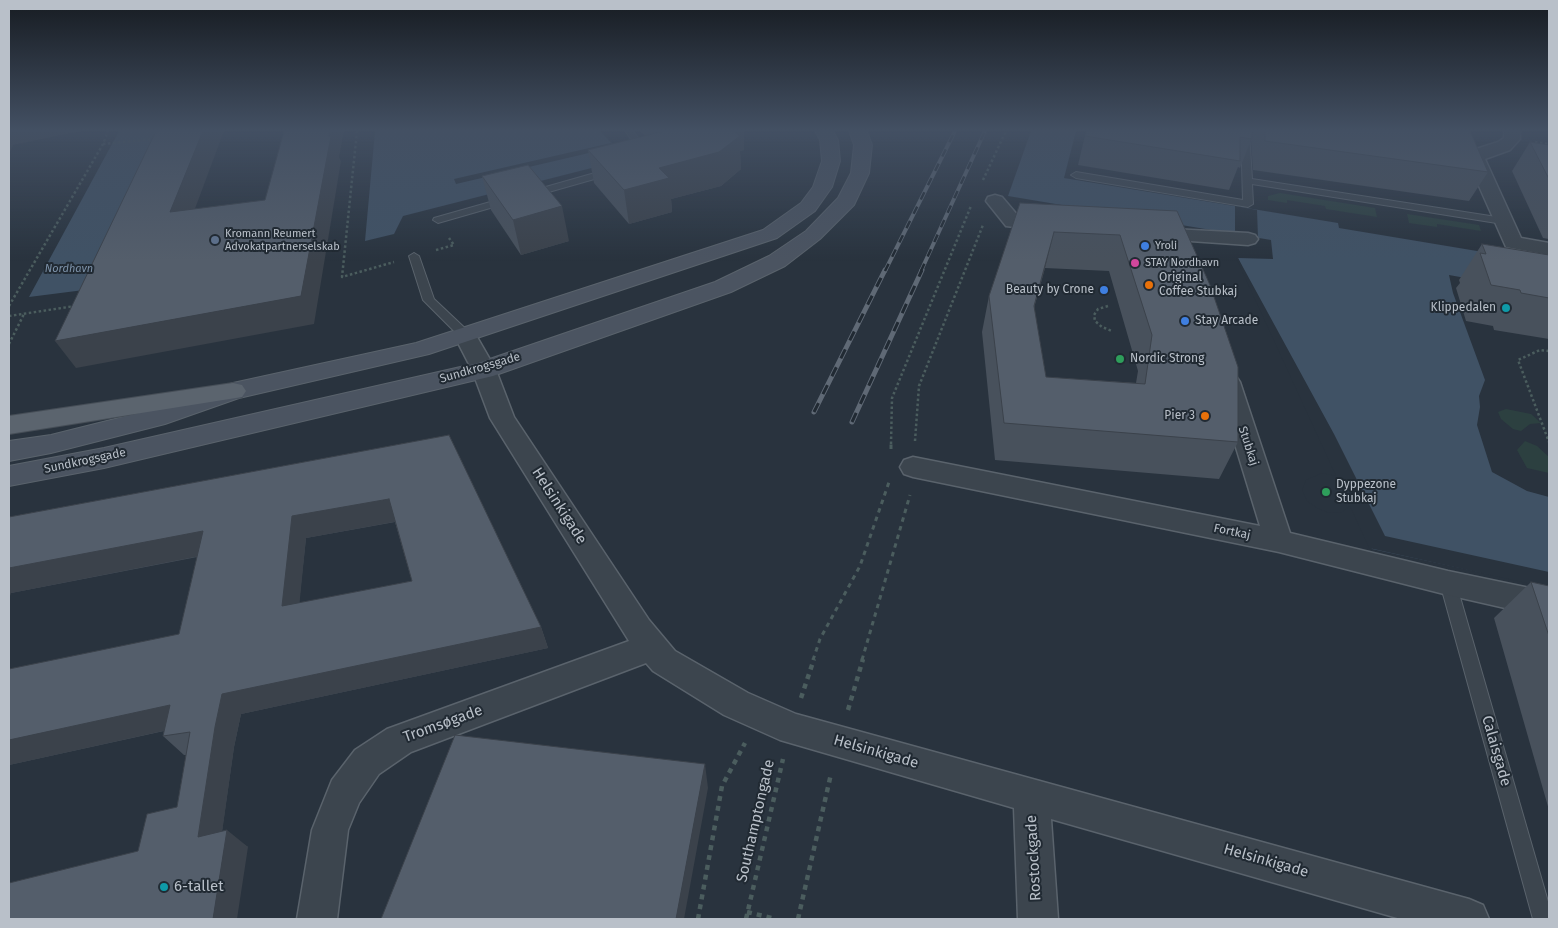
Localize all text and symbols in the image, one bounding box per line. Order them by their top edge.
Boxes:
place label: Kromann Reumert Advokatpartnerselskab [225,227,340,253]
marker: Kromann Reumert Advokatpartnerselskab [209,234,221,246]
place label: Yroli [1155,239,1177,253]
marker: Yroli [1139,240,1151,252]
place label: STAY Nordhavn [1145,256,1219,270]
marker: STAY Nordhavn [1129,257,1141,269]
water label: Nordhavn [45,262,93,276]
place label: Original Coffee Stubkaj [1159,271,1237,299]
marker: Original Coffee Stubkaj [1143,279,1155,291]
place label: Beauty by Crone [1006,283,1094,297]
marker: Beauty by Crone [1098,284,1110,296]
place label: Klippedalen [1431,301,1496,315]
marker: Klippedalen [1500,302,1512,314]
place label: Stay Arcade [1195,314,1258,328]
marker: Stay Arcade [1179,315,1191,327]
street label: Sundkrogsgade [438,350,522,386]
place label: Nordic Strong [1130,352,1204,366]
marker: Nordic Strong [1114,353,1126,365]
place label: Pier 3 [1164,409,1195,423]
marker: Pier 3 [1199,410,1211,422]
street label: Stubkaj [1235,424,1261,468]
street label: Sundkrogsgade [43,445,127,477]
street label: Helsinkigade [528,464,590,548]
place label: Dyppezone Stubkaj [1336,478,1396,506]
marker: Dyppezone Stubkaj [1320,486,1332,498]
street label: Fortkaj [1212,521,1252,543]
street label: Tromsøgade [401,701,485,747]
street label: Calaisgade [1477,714,1515,788]
street label: Helsinkigade [831,731,921,773]
street label: Southamptongade [733,758,779,884]
street label: Rostockgade [1023,815,1045,901]
street label: Helsinkigade [1221,840,1311,882]
place label: 6-tallet [174,878,224,896]
marker: 6-tallet [158,881,170,893]

